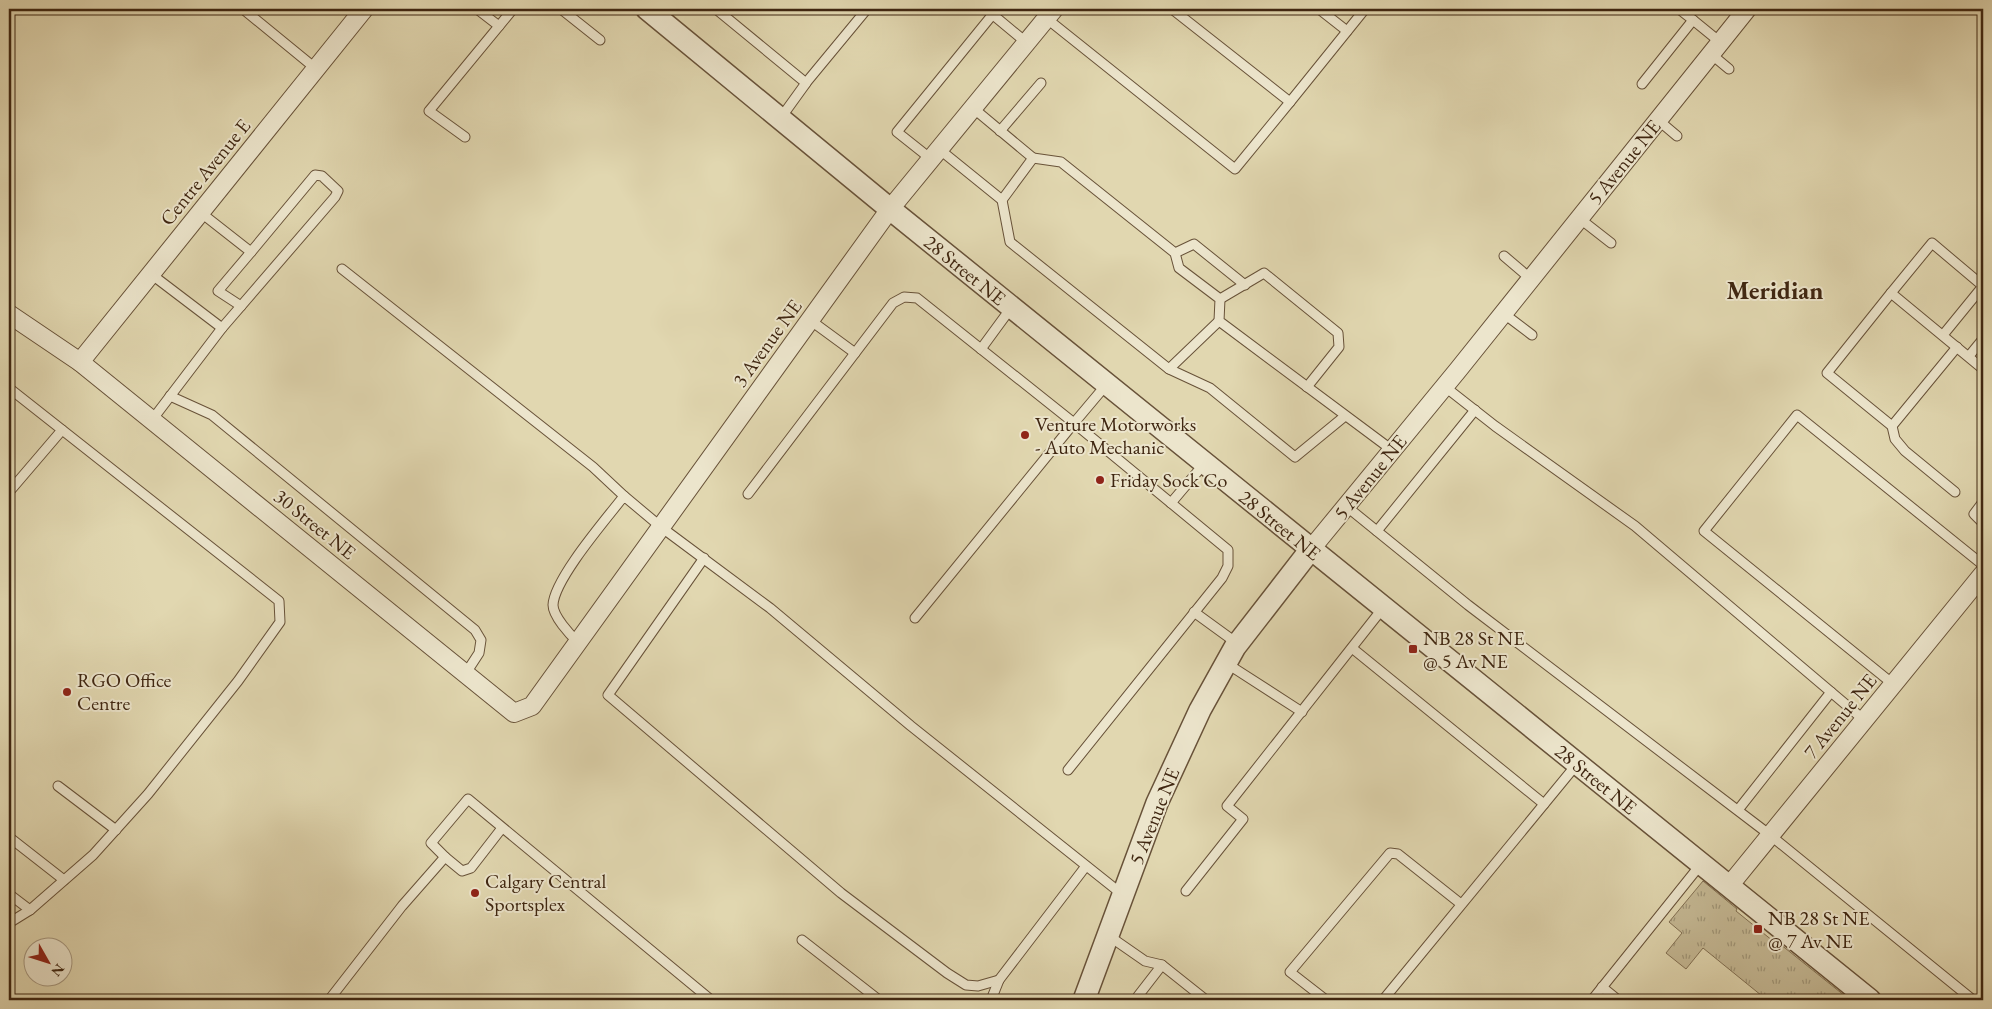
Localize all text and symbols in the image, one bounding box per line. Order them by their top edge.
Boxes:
street label: Centre Avenue E [154,113,256,231]
street label: 5 Avenue NE [1582,114,1666,210]
street label: 28 Street NE [919,229,1011,311]
district label: Meridian [1727,274,1823,306]
street label: 3 Avenue NE [726,294,808,392]
place label: Venture Motorworks - Auto Mechanic [1035,411,1196,460]
marker: Venture Motorworks - Auto Mechanic [1019,429,1031,441]
street label: 5 Avenue NE [1328,429,1412,525]
place label: Friday Sock Co [1110,467,1227,493]
marker: Friday Sock Co [1094,474,1106,486]
street label: 30 Street NE [269,483,361,565]
street label: 28 Street NE [1234,484,1326,566]
place label: NB 28 St NE @ 5 Av NE [1423,625,1524,674]
marker: NB 28 St NE @ 5 Av NE [1407,643,1419,655]
place label: RGO Office Centre [77,667,172,716]
street label: 7 Avenue NE [1798,668,1882,764]
marker: RGO Office Centre [61,686,73,698]
street label: 28 Street NE [1550,738,1642,820]
street label: 5 Avenue NE [1123,764,1185,868]
place label: Calgary Central Sportsplex [485,868,607,917]
marker: Calgary Central Sportsplex [469,887,481,899]
place label: NB 28 St NE @ 7 Av NE [1768,905,1869,954]
marker: NB 28 St NE @ 7 Av NE [1752,923,1764,935]
north arrow [22,936,72,986]
text: N [47,960,69,981]

